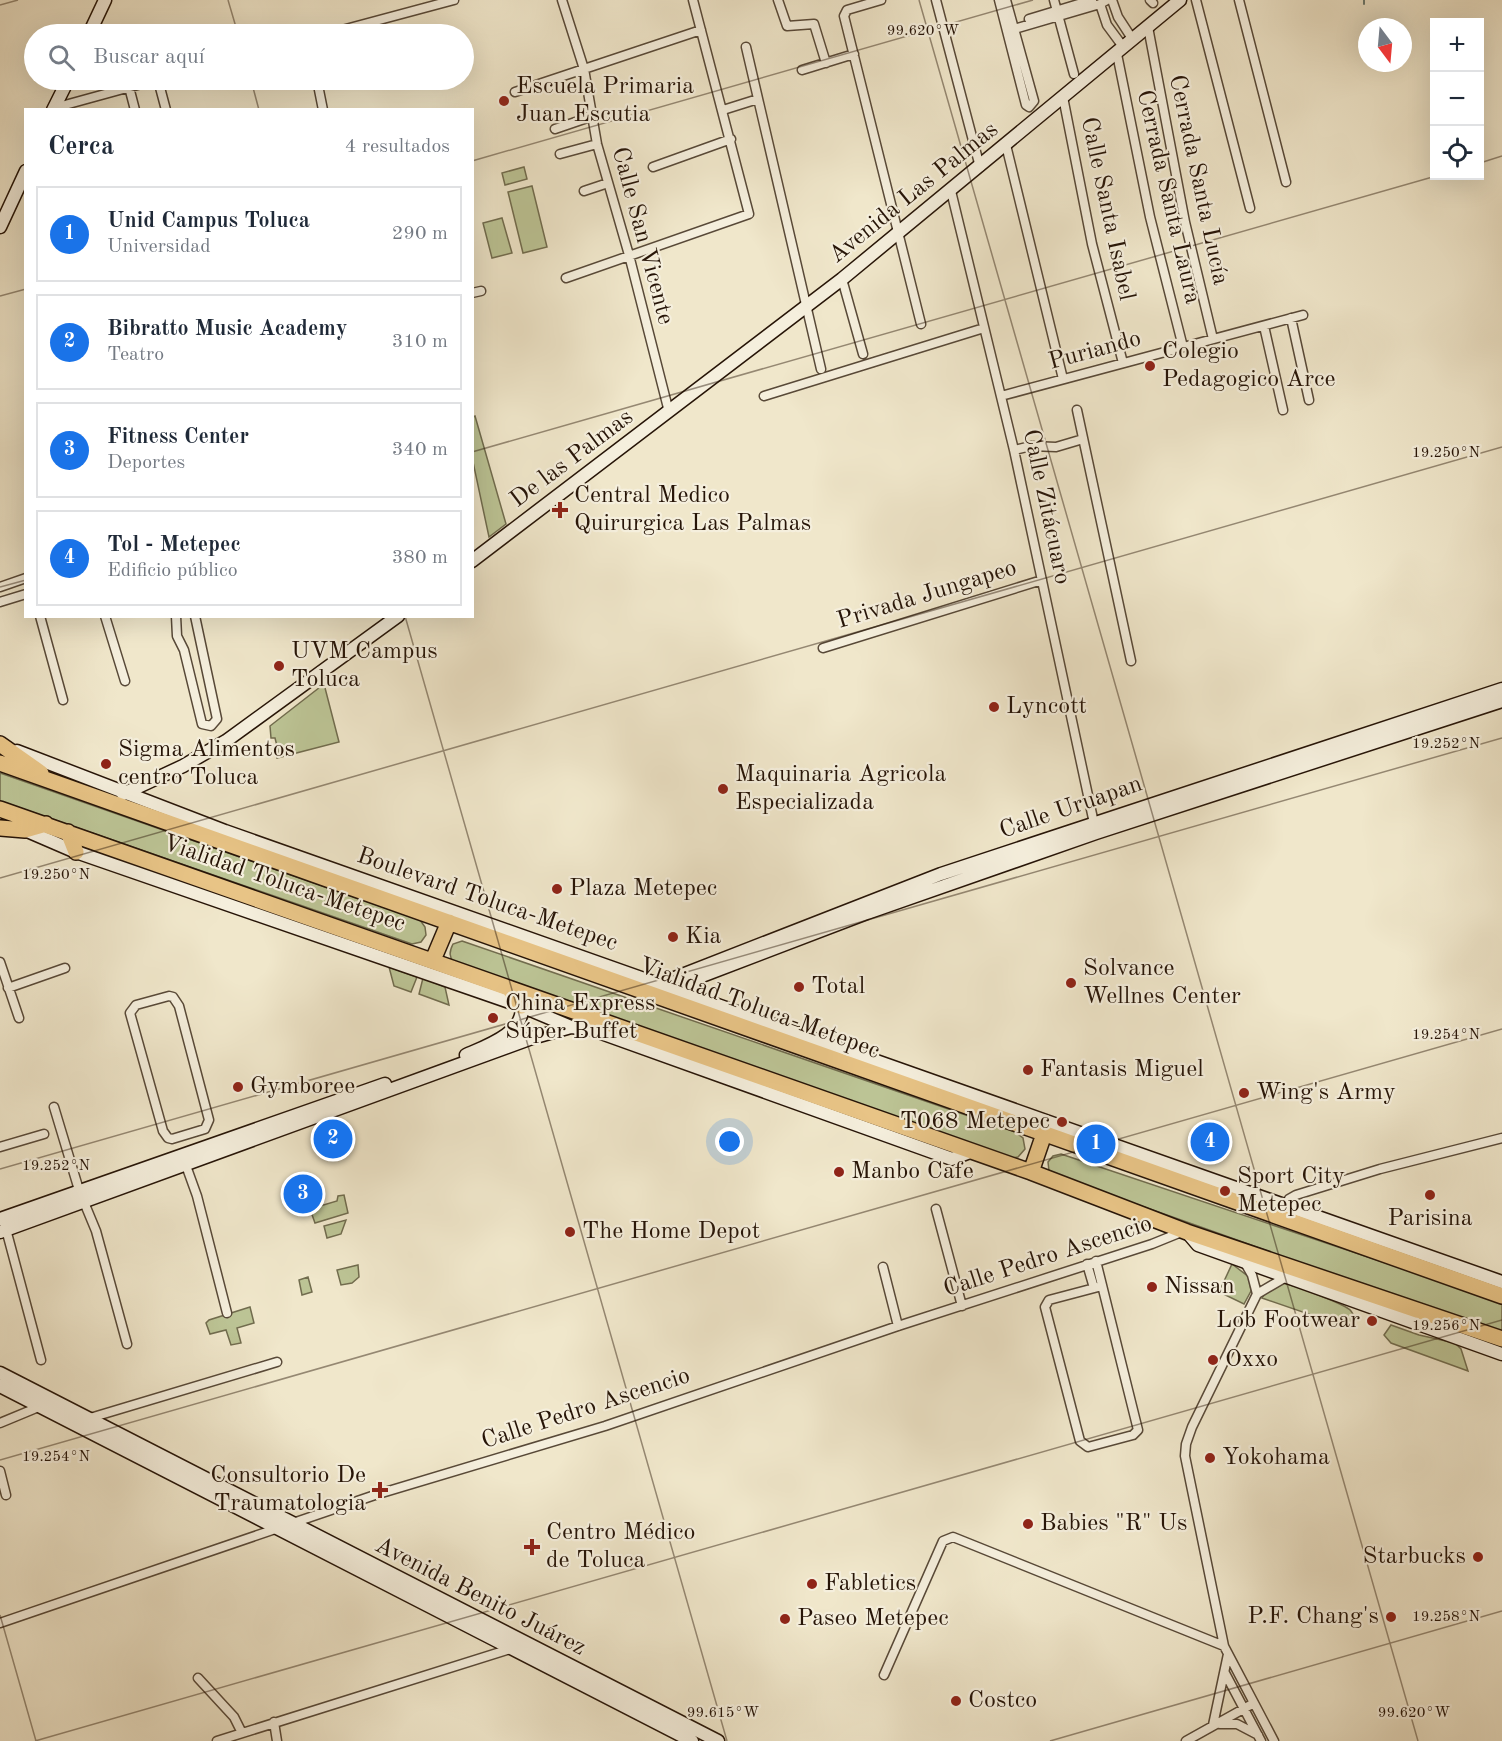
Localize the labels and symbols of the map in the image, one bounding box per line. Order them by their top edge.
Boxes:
north arrow [1358,18,1412,72]
text: 99.620°W [887,24,959,39]
street label: Cerrada Santa Lucía [1164,73,1232,287]
place label: Escuela Primaria Juan Escutia [516,75,694,127]
street label: Cerrada Santa Laura [1132,88,1204,306]
marker: Escuela Primaria Juan Escutia [497,94,511,108]
street label: Calle Santa Isabel [1076,115,1138,303]
street label: Avenida Las Palmas [825,118,1003,268]
street label: Calle San Vicente [607,145,677,327]
street label: Puriando [1046,327,1144,375]
place label: Colegio Pedagogico Arce [1162,340,1336,392]
marker: Colegio Pedagogico Arce [1143,359,1157,373]
street label: De las Palmas [506,405,638,513]
street label: Calle Zitácuaro [1018,427,1074,587]
text: 19.250°N [1412,446,1480,461]
place label: Central Medico Quirurgica Las Palmas [574,484,811,536]
marker: Central Medico Quirurgica Las Palmas [551,501,569,519]
street label: Privada Jungapeo [834,556,1020,634]
place label: UVM Campus Toluca [291,640,438,692]
marker: UVM Campus Toluca [272,659,286,673]
place label: Lyncott [1006,695,1087,719]
marker: Lyncott [987,700,1001,714]
text: 19.252°N [1412,737,1480,752]
place label: Sigma Alimentos centro Toluca [118,738,295,790]
marker: Sigma Alimentos centro Toluca [99,757,113,771]
place label: Maquinaria Agricola Especializada [735,763,946,815]
street label: Calle Uruapan [997,772,1145,844]
marker: Maquinaria Agricola Especializada [716,782,730,796]
street label: Vialidad Toluca-Metepec [160,831,408,937]
street label: Boulevard Toluca-Metepec [353,844,621,956]
text: 19.250°N [22,868,90,883]
place label: Plaza Metepec [569,877,717,901]
marker: Plaza Metepec [550,882,564,896]
place label: Kia [685,925,722,949]
marker: Kia [666,930,680,944]
street label: Vialidad Toluca-Metepec [635,954,883,1064]
place label: Solvance Wellnes Center [1083,957,1241,1009]
place label: Total [811,975,865,999]
marker: Solvance Wellnes Center [1064,976,1078,990]
marker: Total [792,980,806,994]
place label: China Express Súper Buffet [505,992,655,1044]
marker: China Express Súper Buffet [486,1011,500,1025]
text: 19.254°N [1412,1028,1480,1043]
place label: Fantasis Miguel [1040,1058,1204,1082]
marker: Fantasis Miguel [1021,1063,1035,1077]
place label: Gymboree [250,1075,355,1099]
marker: Gymboree [231,1080,245,1094]
place label: Wing's Army [1256,1081,1396,1105]
marker: Wing's Army [1237,1086,1251,1100]
place label: T068 Metepec [900,1110,1050,1134]
marker: T068 Metepec [1055,1115,1069,1129]
pin: 2 [314,1116,352,1162]
pin: 4 [1190,1120,1230,1164]
pin: 1 [1076,1122,1116,1166]
your location [715,1127,744,1156]
text: 19.252°N [22,1159,90,1174]
place label: Manbo Cafe [851,1160,974,1184]
marker: Manbo Cafe [832,1165,846,1179]
place label: Sport City Metepec [1237,1165,1345,1217]
pin: 3 [284,1172,322,1216]
marker: Sport City Metepec [1218,1184,1232,1198]
marker: Parisina [1423,1188,1437,1202]
place label: Parisina [1387,1207,1473,1231]
street label: Calle Pedro Ascencio [941,1212,1155,1302]
place label: The Home Depot [582,1220,760,1244]
marker: The Home Depot [563,1225,577,1239]
place label: Nissan [1164,1275,1235,1299]
marker: Nissan [1145,1280,1159,1294]
place label: Lob Footwear [1216,1309,1360,1333]
marker: Lob Footwear [1365,1314,1379,1328]
text: 19.256°N [1412,1319,1480,1334]
place label: Oxxo [1225,1348,1278,1372]
marker: Oxxo [1206,1353,1220,1367]
street label: Calle Pedro Ascencio [479,1364,693,1454]
place label: Yokohama [1222,1446,1330,1470]
text: 19.254°N [22,1450,90,1465]
marker: Yokohama [1203,1451,1217,1465]
place label: Consultorio De Traumatologia [210,1464,366,1516]
marker: Consultorio De Traumatologia [371,1481,389,1499]
place label: Babies "R" Us [1040,1512,1187,1536]
marker: Babies "R" Us [1021,1517,1035,1531]
place label: Centro Médico de Toluca [546,1521,695,1573]
street label: Avenida Benito Juárez [371,1533,589,1661]
marker: Centro Médico de Toluca [523,1538,541,1556]
place label: Starbucks [1363,1545,1466,1569]
marker: Starbucks [1471,1550,1485,1564]
place label: Fabletics [824,1572,916,1596]
marker: Fabletics [805,1577,819,1591]
place label: P.F. Chang's [1247,1605,1379,1629]
place label: Paseo Metepec [797,1607,949,1631]
marker: P.F. Chang's [1384,1610,1398,1624]
text: 19.258°N [1412,1610,1480,1625]
marker: Paseo Metepec [778,1612,792,1626]
place label: Costco [968,1689,1037,1713]
marker: Costco [949,1694,963,1708]
text: 99.615°W [687,1706,759,1721]
text: 99.620°W [1378,1706,1450,1721]

